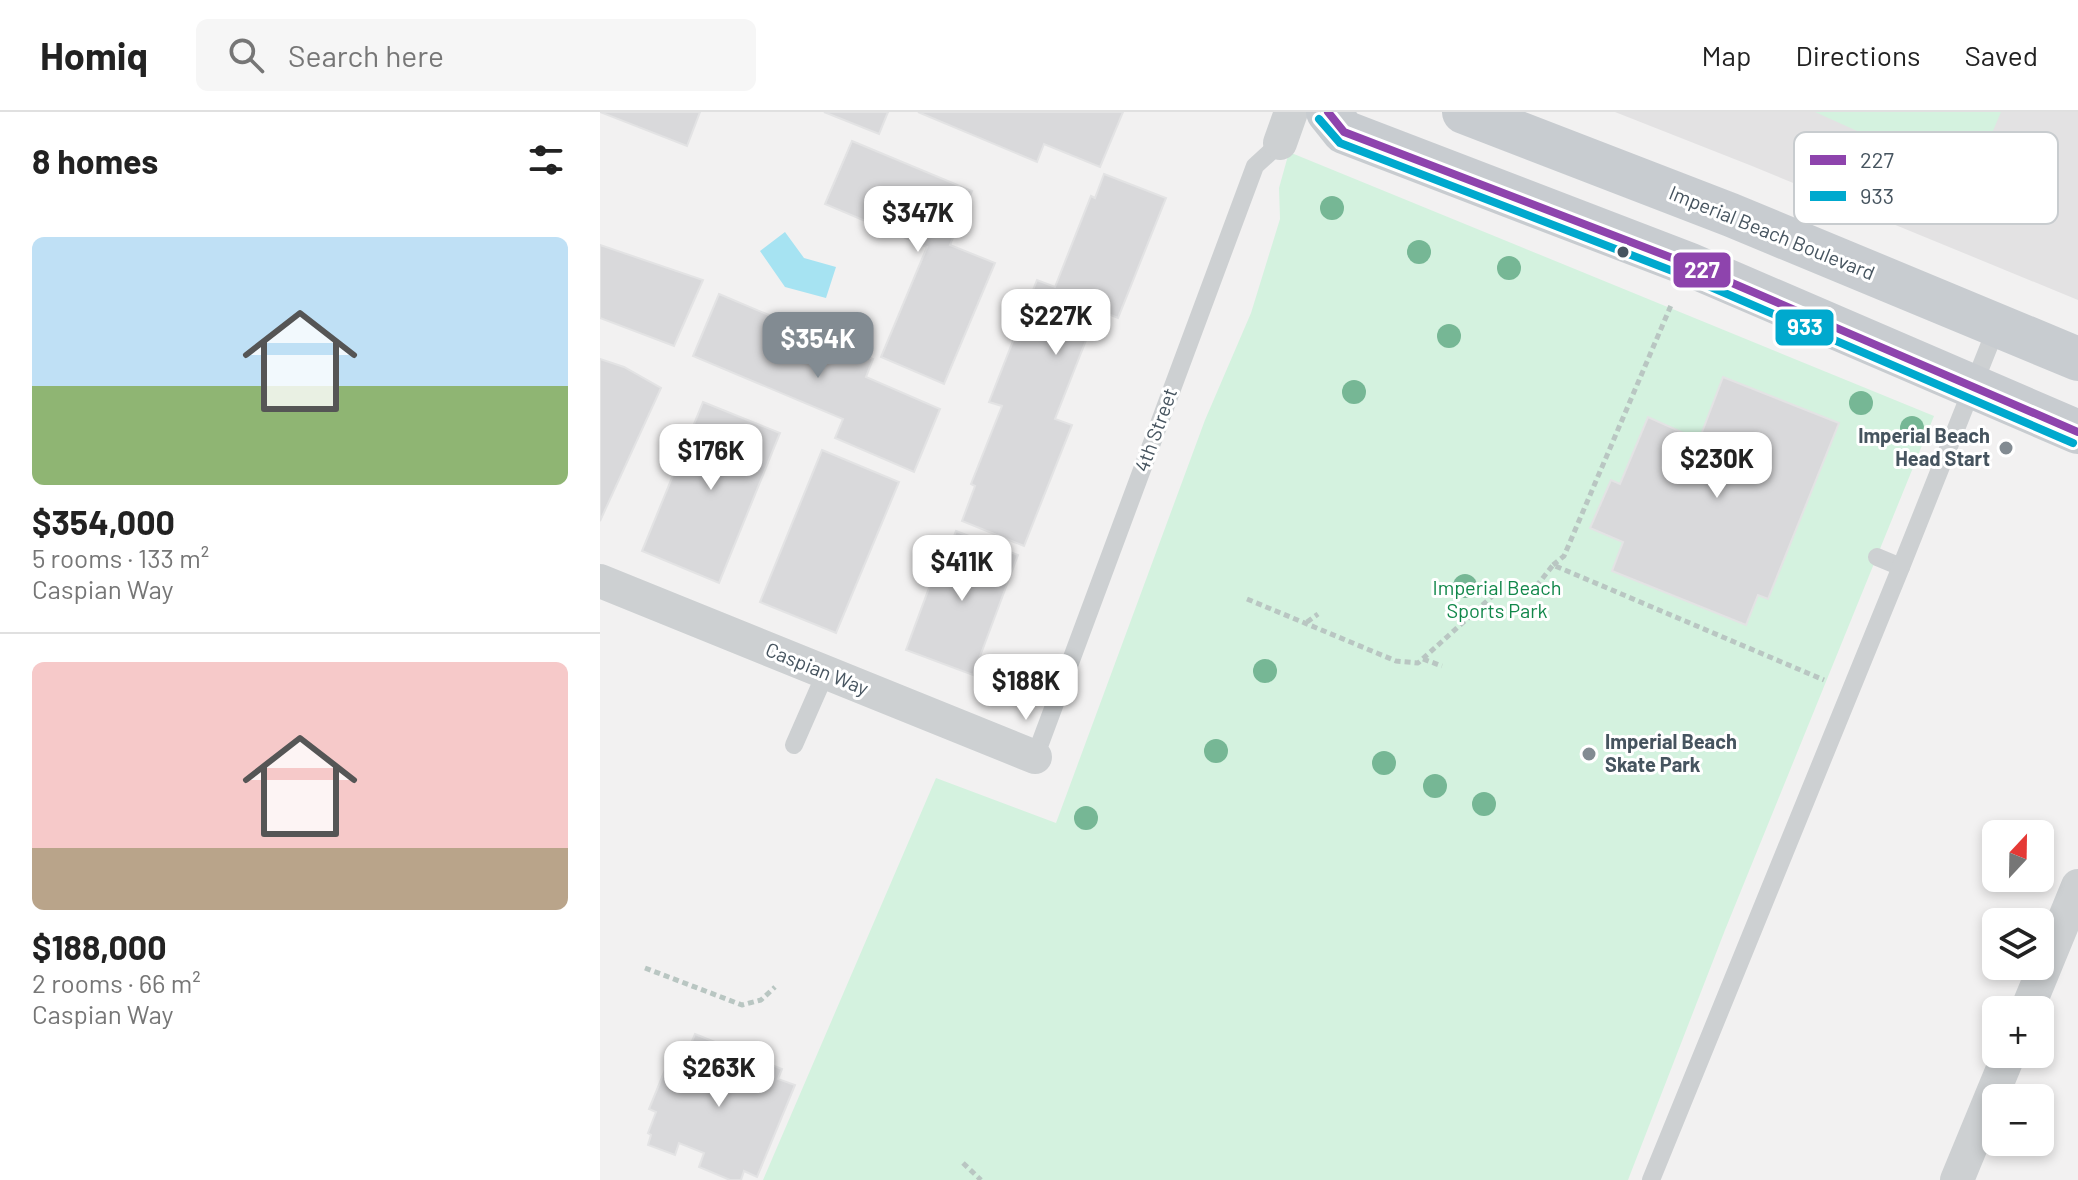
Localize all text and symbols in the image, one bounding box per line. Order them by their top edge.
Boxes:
search box [196,19,756,91]
text: Homiq [40,32,148,78]
icon: search [224,33,268,77]
text: Search here [288,37,444,73]
text: Map [1702,38,1751,72]
text: Directions [1795,38,1921,72]
text: Saved [1965,38,2038,72]
legend [1794,132,2058,224]
icon: filters [524,138,568,182]
text: 8 homes [32,140,158,181]
text: 227 [1860,146,1894,172]
street label: Imperial Beach Boulevard [1666,180,1879,284]
text: 933 [1860,182,1894,208]
pin: $347K [862,186,974,254]
text: $347K [882,196,954,227]
unlabelled marker [1615,244,1631,260]
line badge: 227 [1672,251,1732,289]
text: 227 [1684,256,1720,282]
icon: home [228,289,372,433]
pin: $227K [1000,289,1112,357]
text: $227K [1019,299,1093,330]
line badge: 933 [1774,308,1835,347]
pin: $354K [762,312,874,380]
text: 933 [1787,313,1823,339]
text: $354K [781,322,855,353]
street label: 4th Street [1129,384,1181,475]
place label: Imperial Beach Head Start [1858,423,1990,470]
pin: $176K [655,424,767,492]
pin: $230K [1661,432,1773,500]
text: $176K [677,434,745,465]
marker: Imperial Beach Head Start [1997,439,2015,457]
text: $230K [1680,442,1754,473]
text: $354,000 [32,501,175,542]
pin: $411K [906,535,1018,603]
text: 5 rooms · 133 m² [32,542,209,573]
text: $411K [931,545,993,576]
text: Caspian Way [32,573,174,604]
park label: Imperial Beach Sports Park [1433,575,1561,622]
street label: Caspian Way [762,637,872,700]
pin: $188K [970,654,1082,722]
text: $188K [992,664,1060,695]
icon: home [228,714,372,858]
place label: Imperial Beach Skate Park [1605,729,1737,776]
marker: Imperial Beach Skate Park [1580,745,1598,763]
north arrow [1982,820,2054,892]
map controls [1982,820,2054,1156]
button: layers [1982,908,2054,980]
text: $188,000 [32,926,167,967]
text: 2 rooms · 66 m² [32,967,201,998]
button: + [1982,996,2054,1068]
text: Caspian Way [32,998,174,1029]
pin: $263K [663,1041,775,1109]
text: $263K [682,1051,756,1082]
button: − [1982,1084,2054,1156]

